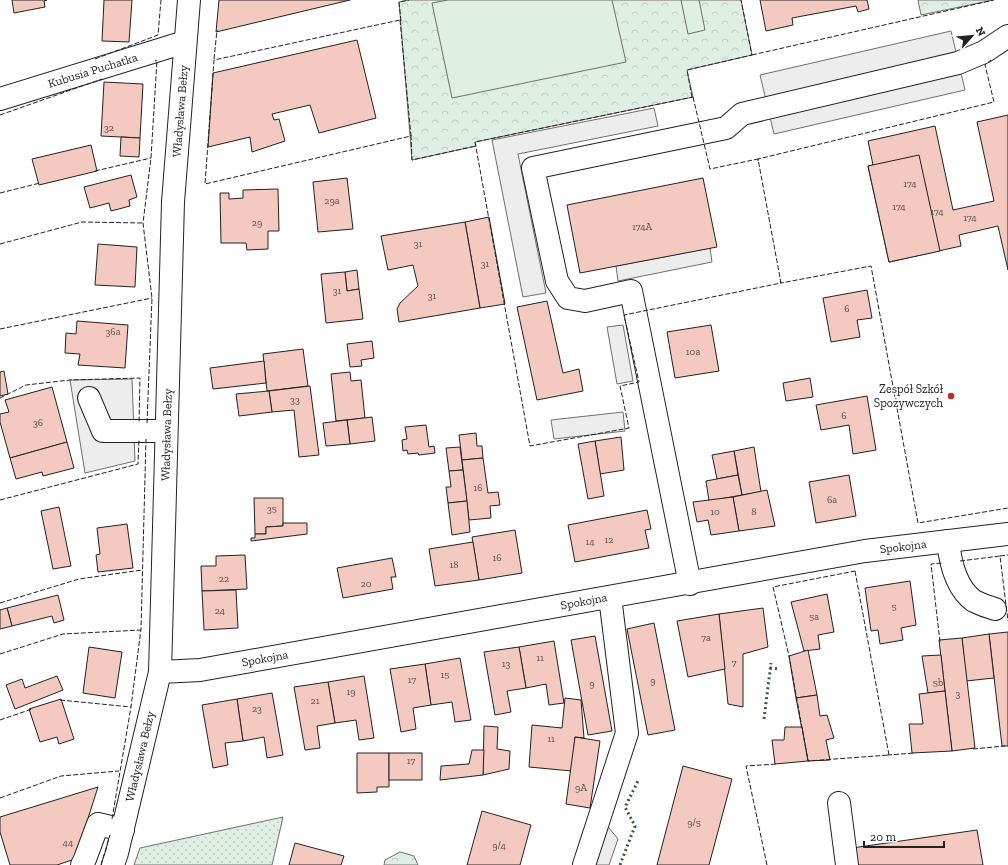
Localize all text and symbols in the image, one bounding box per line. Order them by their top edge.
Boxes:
north arrow [952,16,992,56]
text: N [973,25,988,39]
street label: Kubusia Puchatka [46,50,139,91]
street label: Władysława Bełzy [170,64,191,158]
house number: 32 [104,122,114,134]
house number: 174 [903,178,917,190]
house number: 29a [324,195,340,207]
house number: 174 [892,201,906,213]
house number: 174 [930,206,944,218]
house number: 174 [963,212,977,224]
house number: 29 [252,217,262,229]
house number: 174A [632,221,653,233]
house number: 31 [414,238,423,250]
house number: 31 [481,258,490,270]
house number: 31 [333,285,342,297]
house number: 31 [428,290,437,302]
house number: 6 [844,303,850,315]
house number: 36a [105,326,121,338]
house number: 10a [686,346,700,358]
place label: Zespół Szkół Spożywczych [874,382,944,410]
street label: Władysława Bełzy [158,388,175,481]
marker: Zespół Szkół Spożywczych [946,391,956,401]
house number: 33 [290,394,300,406]
house number: 6 [841,410,847,422]
house number: 36 [33,417,43,429]
house number: 16 [473,482,483,494]
house number: 6a [827,494,837,506]
house number: 35 [267,503,277,515]
house number: 10 [710,506,720,518]
house number: 8 [751,506,757,518]
house number: 12 [605,534,614,546]
house number: 14 [585,536,595,548]
street label: Spokojna [879,537,928,556]
house number: 16 [492,552,502,564]
house number: 18 [449,559,459,571]
house number: 22 [219,573,229,585]
house number: 20 [361,578,372,590]
street label: Spokojna [559,590,608,612]
house number: 5 [891,601,897,613]
house number: 24 [215,605,226,617]
house number: 5a [809,611,819,623]
house number: 7a [701,632,711,644]
street label: Spokojna [241,647,290,669]
house number: 11 [536,652,544,664]
house number: 7 [732,657,737,669]
house number: 13 [502,658,510,670]
house number: 15 [441,669,449,681]
house number: 17 [408,674,416,686]
house number: 9 [650,675,656,687]
house number: 5b [933,677,943,689]
house number: 9 [589,678,595,690]
house number: 19 [346,686,356,698]
house number: 3 [956,688,961,700]
house number: 21 [311,695,320,707]
house number: 23 [252,703,262,715]
street label: Władysława Bełzy [122,709,158,803]
house number: 11 [547,733,555,745]
house number: 17 [407,755,415,767]
house number: 9A [575,782,587,794]
house number: 9/5 [687,817,701,829]
scale bar [864,823,944,849]
text: 20 m [870,830,897,844]
house number: 44 [63,837,74,849]
house number: 9/4 [492,840,506,852]

